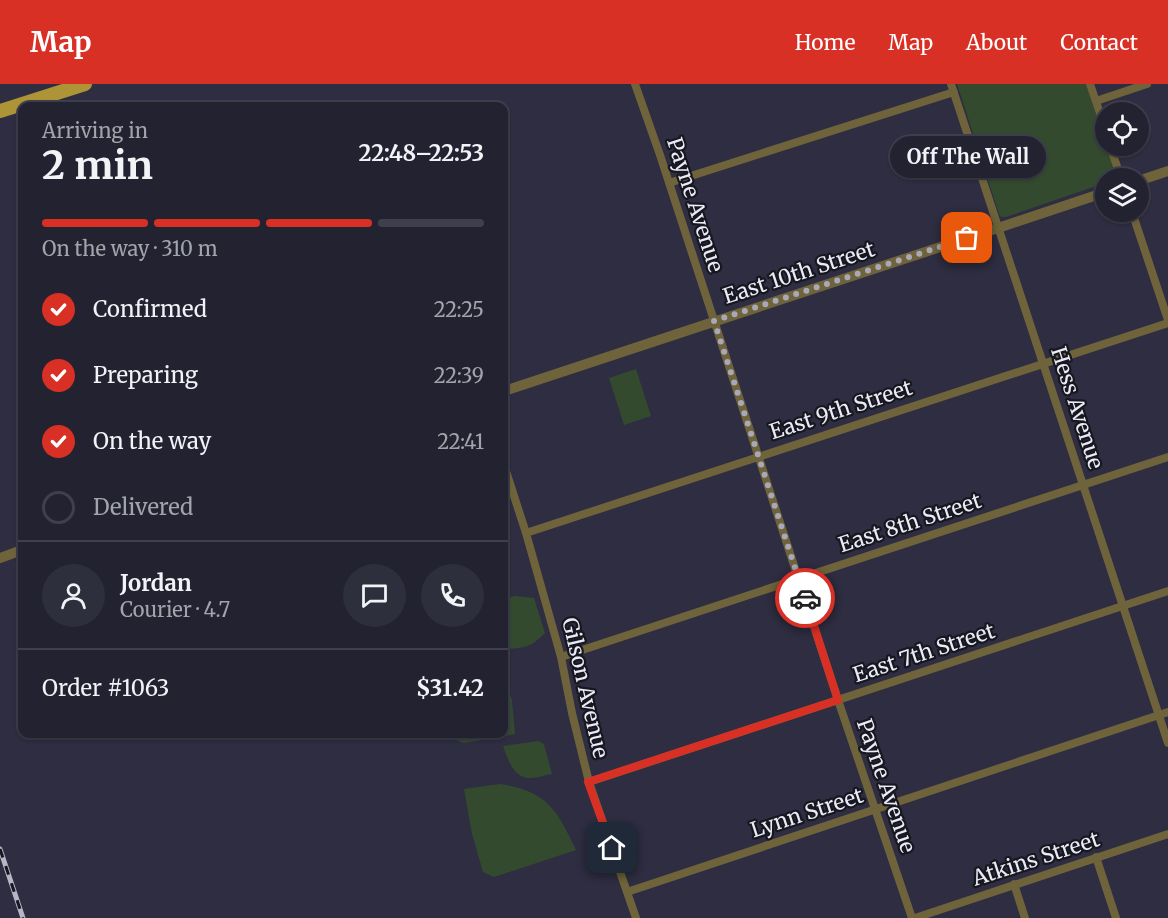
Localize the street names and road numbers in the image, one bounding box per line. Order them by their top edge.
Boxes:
street label: Payne Avenue [661,134,730,276]
street label: East 10th Street [720,235,878,310]
street label: Hess Avenue [1045,343,1110,472]
street label: East 9th Street [766,374,916,445]
street label: East 8th Street [835,487,985,558]
street label: Gilson Avenue [556,615,615,761]
street label: East 7th Street [850,617,998,688]
street label: Payne Avenue [851,715,922,856]
street label: Lynn Street [747,782,867,843]
street label: Atkins Street [968,825,1103,892]

